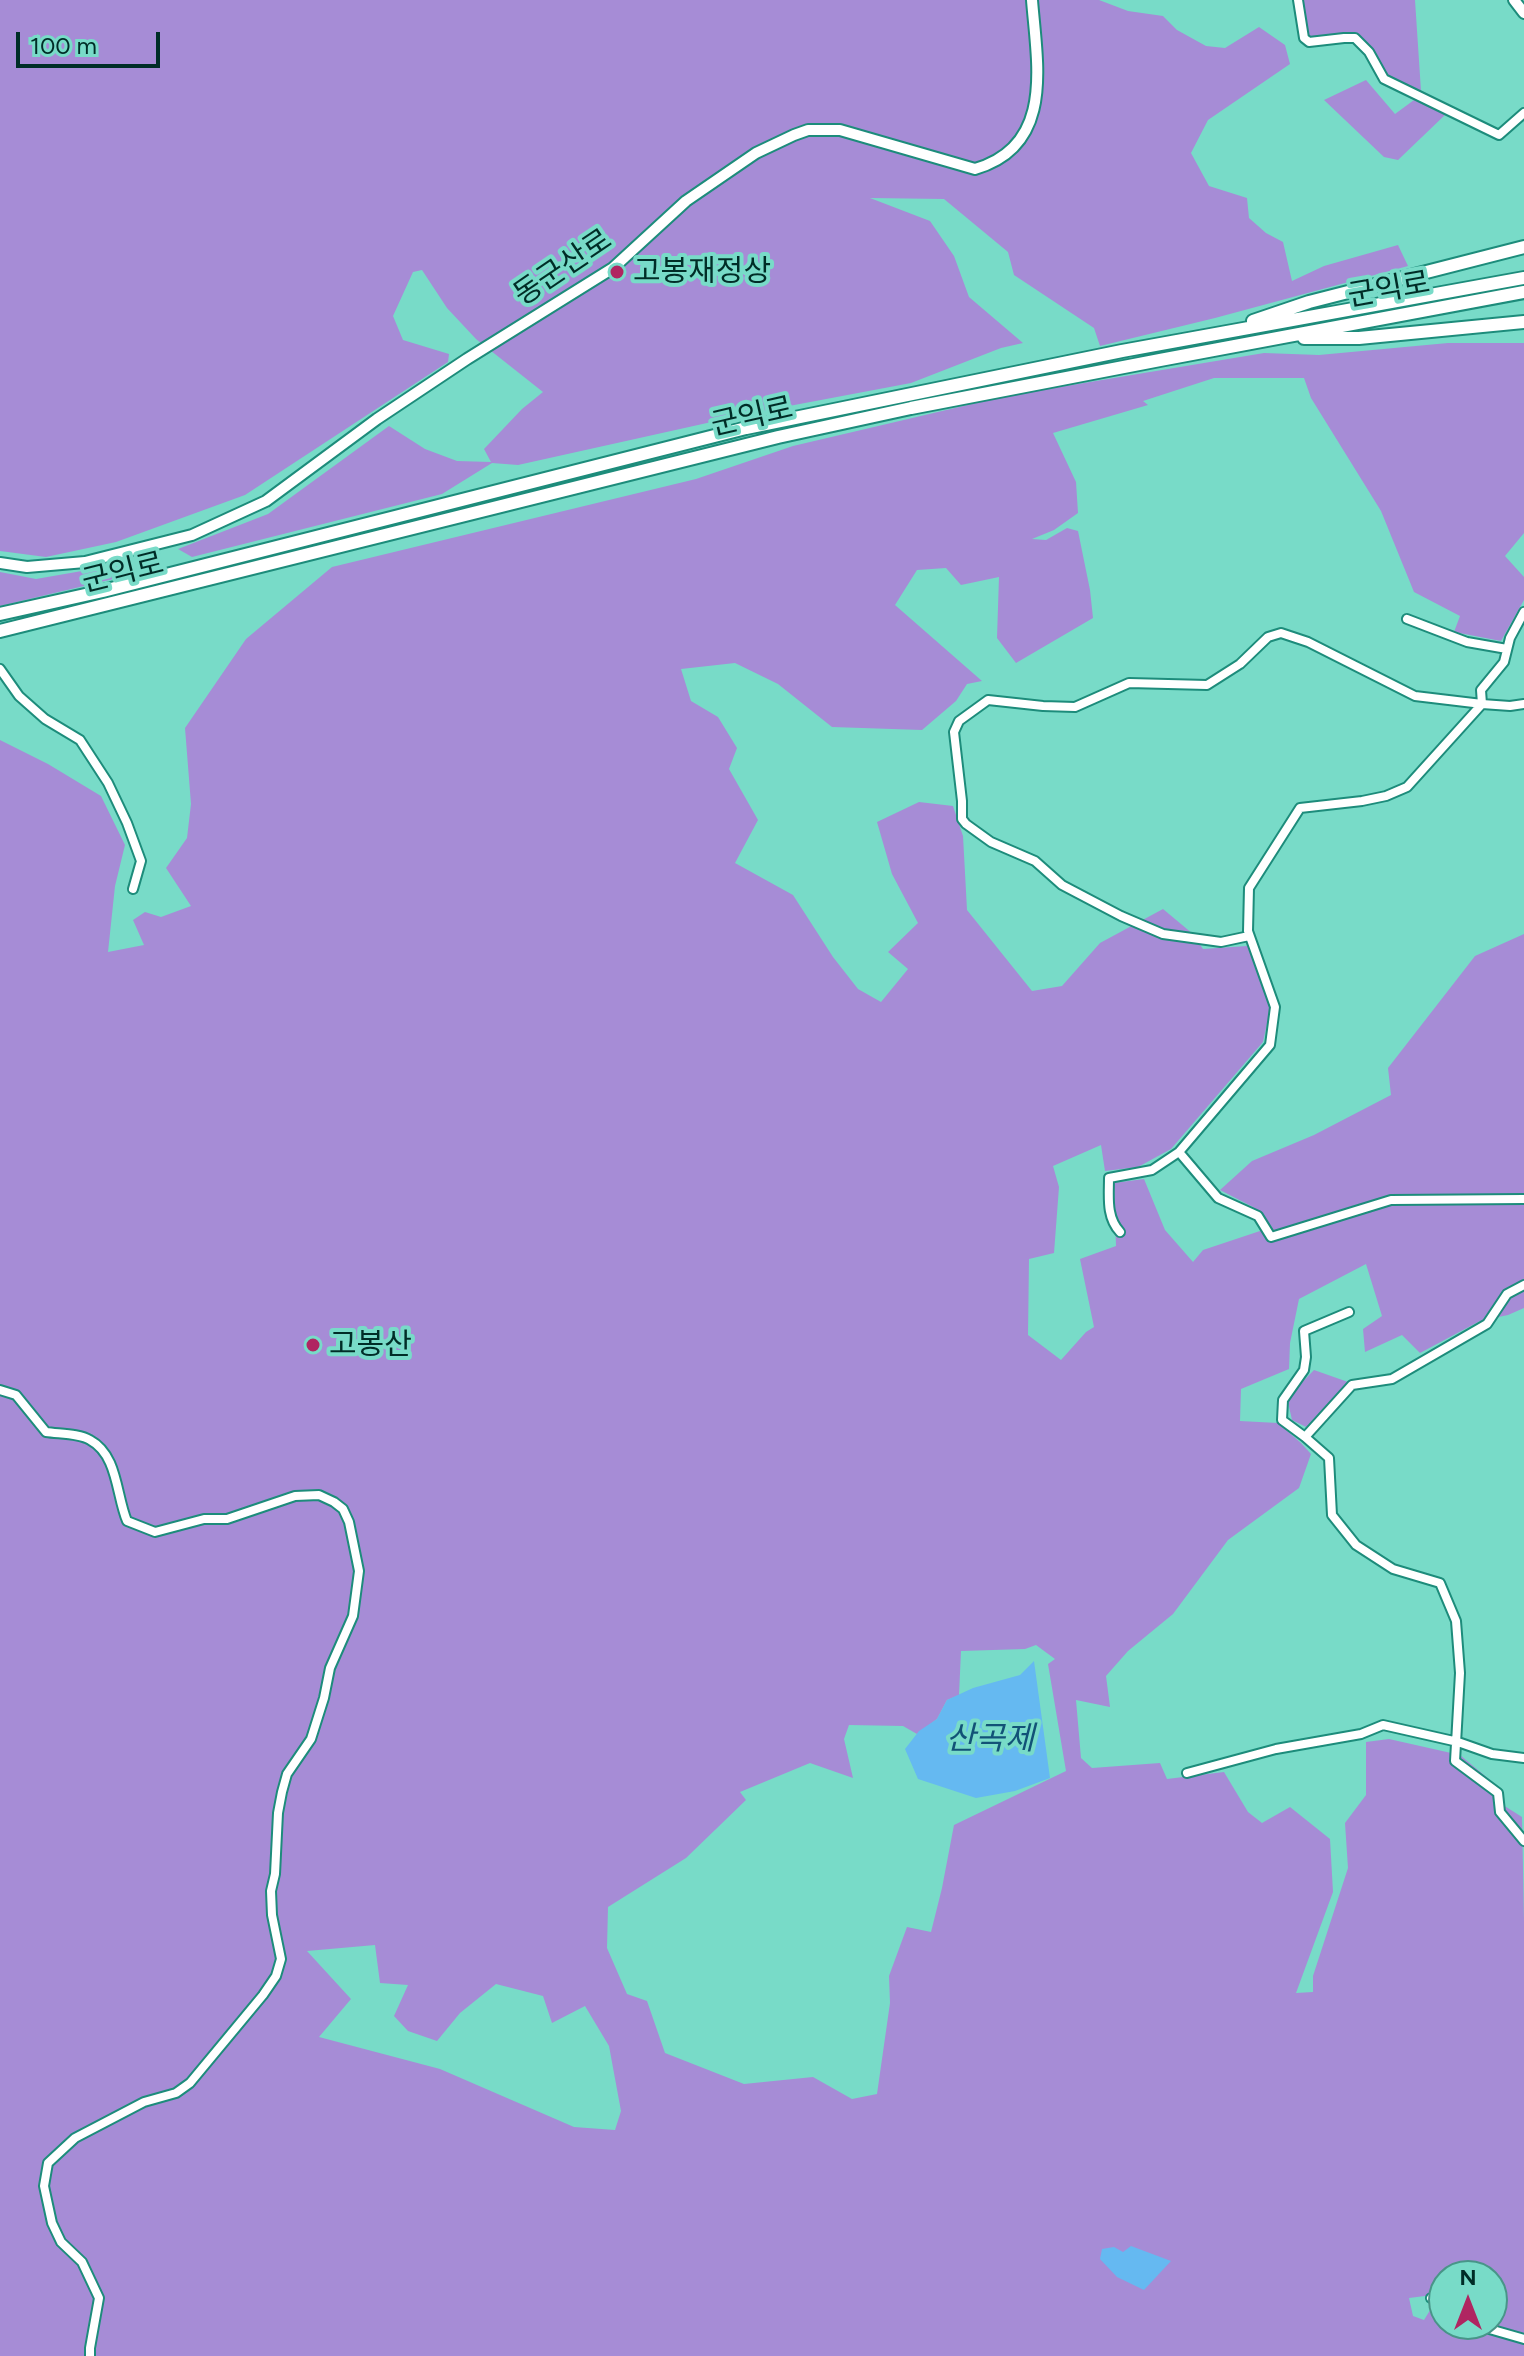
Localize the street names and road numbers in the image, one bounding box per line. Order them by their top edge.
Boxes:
street label: 동군산로 [507,222,619,314]
street label: 군익로 [1345,265,1433,315]
street label: 군익로 [708,390,796,444]
street label: 군익로 [78,546,168,600]

